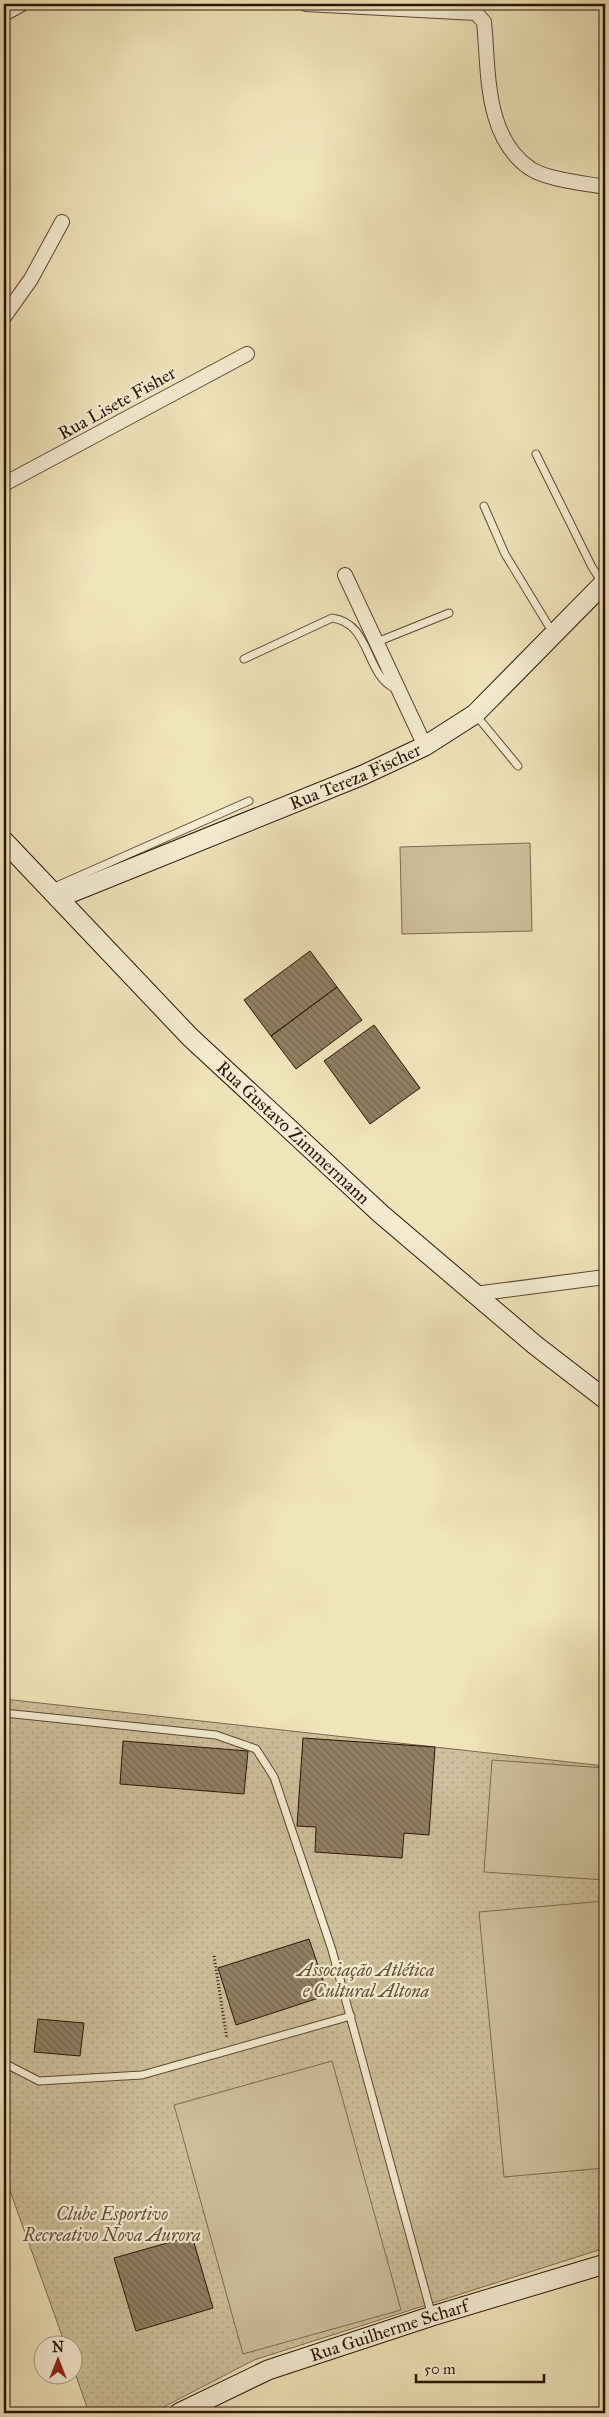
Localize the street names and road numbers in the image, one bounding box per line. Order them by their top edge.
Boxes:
street label: Rua Lisete Fisher [54,361,180,444]
street label: Rua Tereza Fischer [286,738,425,815]
street label: Rua Gustavo Zimmermann [212,1056,375,1209]
street label: Rua Guilherme Scharf [307,2294,474,2367]

